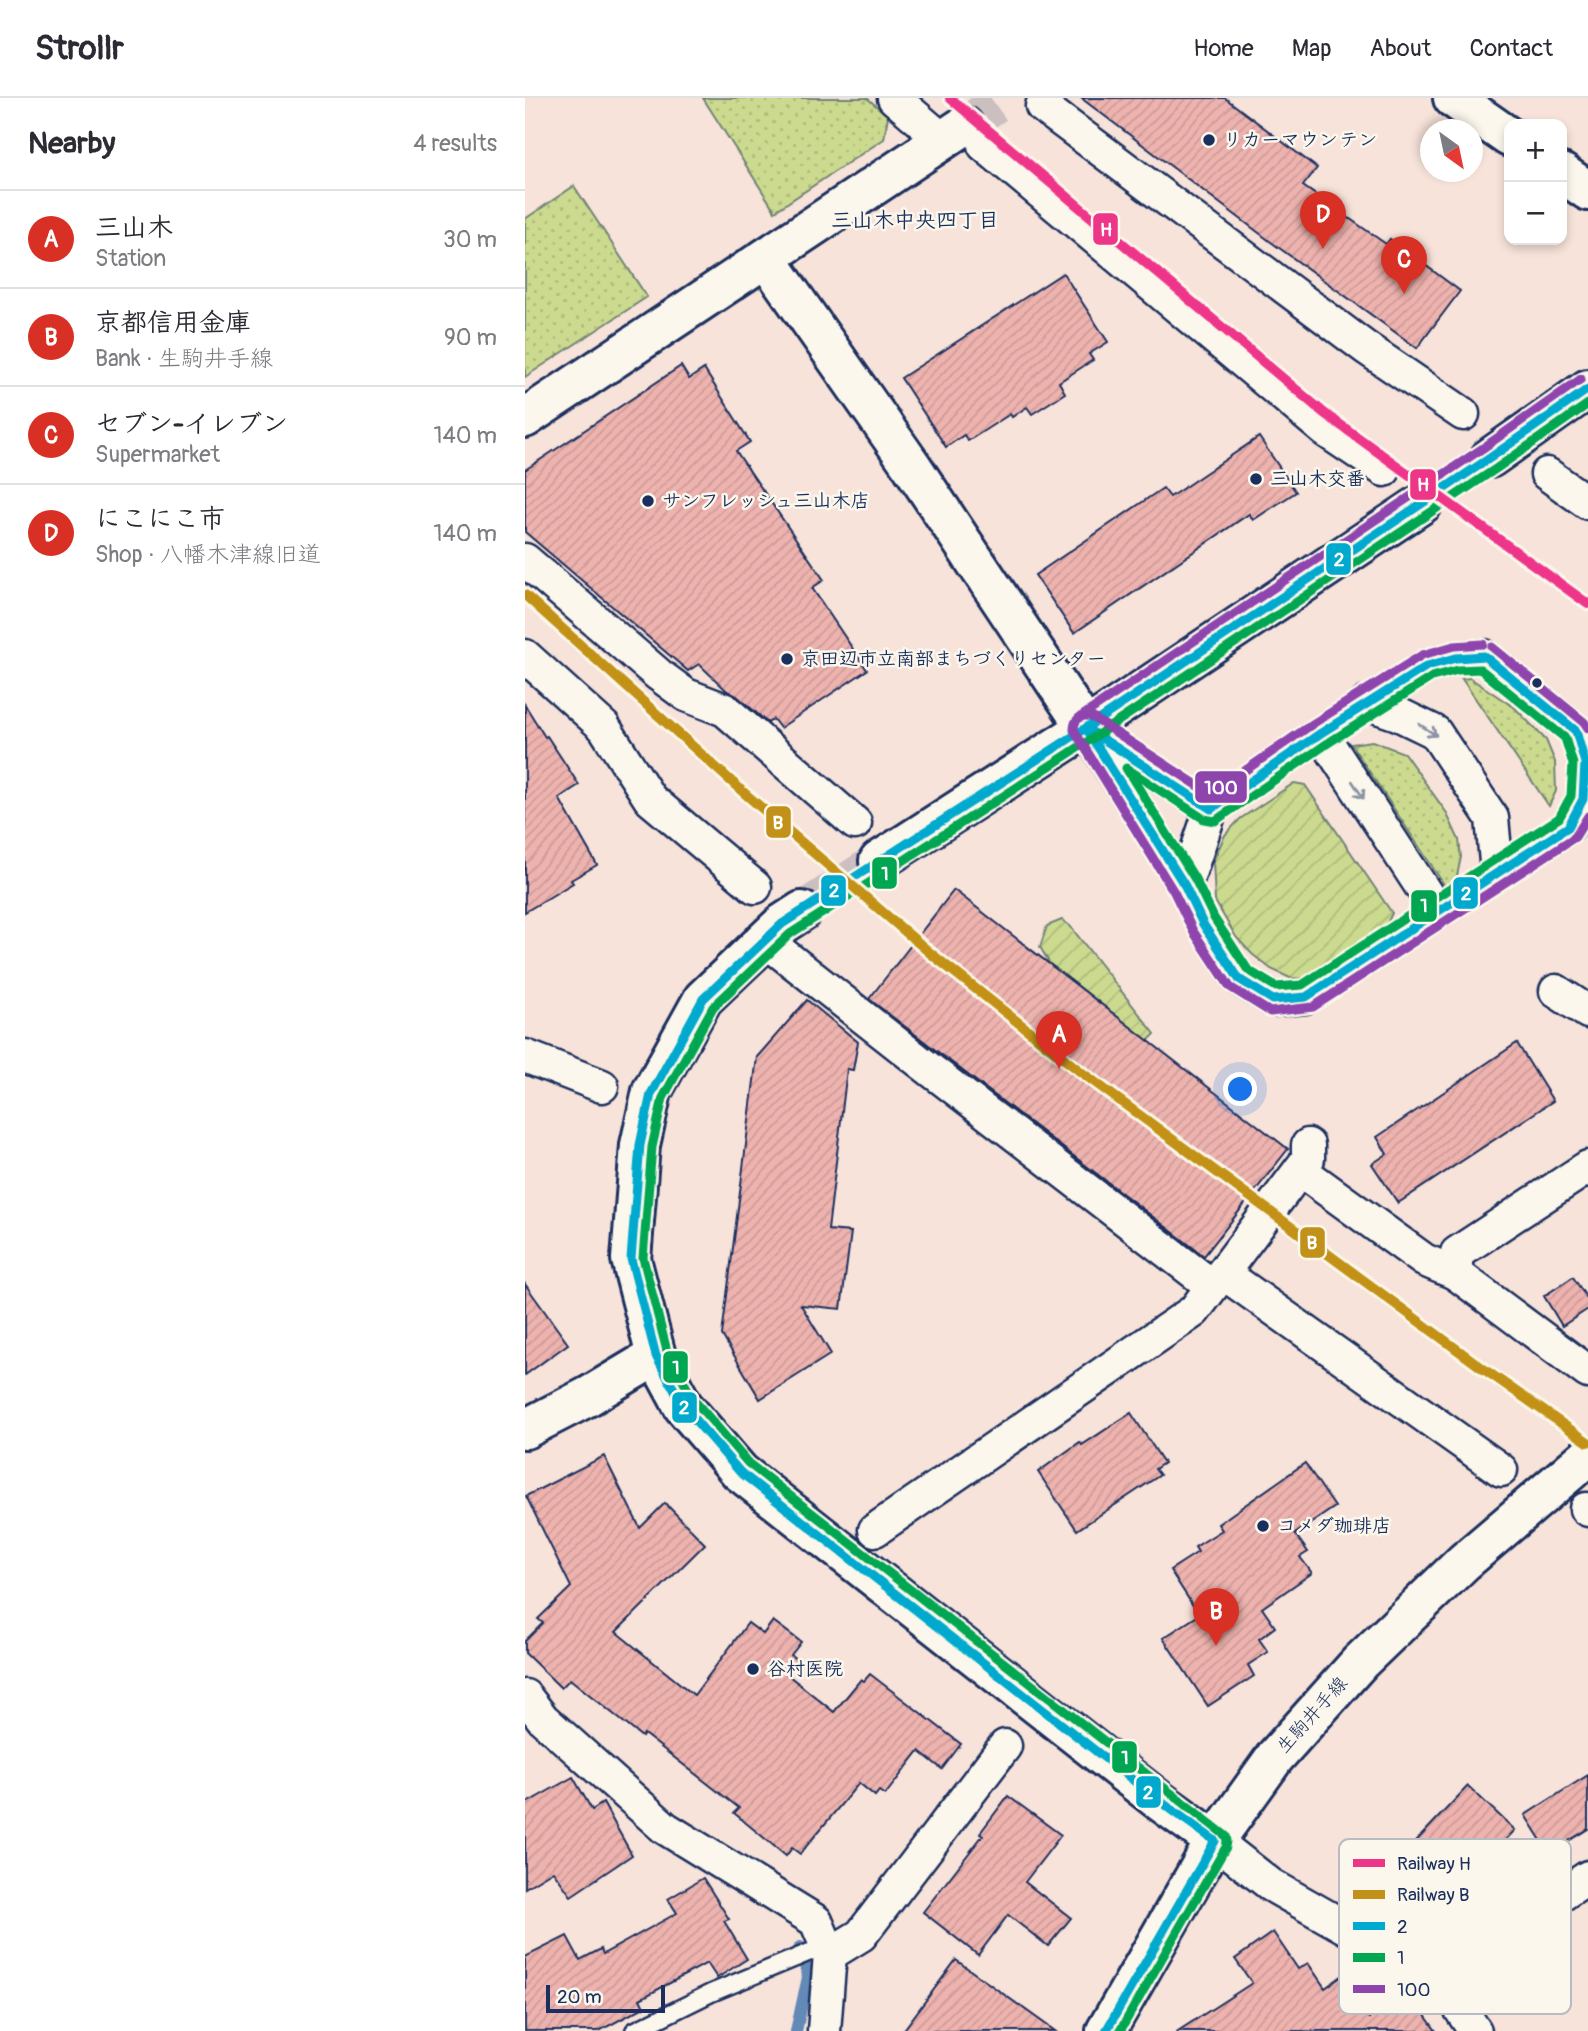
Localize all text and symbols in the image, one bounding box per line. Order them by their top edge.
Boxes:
text: Strollr [35,28,124,69]
text: Home [1193,34,1254,63]
text: Map [1292,34,1332,63]
text: About [1370,34,1432,63]
text: Contact [1470,34,1553,63]
north arrow [1420,119,1483,182]
map controls [1504,119,1567,245]
button: + [1504,119,1567,182]
text: Nearby [28,125,115,162]
place label: リカーマウンテン [1223,128,1377,152]
text: 4 results [413,129,497,158]
marker: リカーマウンテン [1201,132,1217,148]
button: − [1504,182,1567,245]
pin: D [1300,191,1346,249]
district label: 三山木中央四丁目 [831,207,999,234]
text: 三山木 [95,212,173,244]
line badge: H [1092,212,1119,246]
text: H [1100,218,1112,242]
text: A [44,225,58,254]
text: 30 m [443,225,497,254]
pin: C [1381,236,1427,294]
text: Station [95,244,166,273]
text: 京都信用金庫 [95,307,251,339]
text: B [44,323,58,352]
text: 90 m [444,323,497,352]
text: Bank · 生駒井手線 [95,344,273,373]
text: セブン-イレブン [95,408,288,440]
text: C [44,421,58,450]
text: 140 m [434,421,497,450]
text: Supermarket [95,440,220,469]
place label: 三山木交番 [1270,467,1365,491]
line badge: H [1409,468,1437,501]
marker: 三山木交番 [1248,471,1264,487]
text: H [1417,473,1429,497]
place label: サンフレッシュ三山木店 [662,489,869,513]
marker: サンフレッシュ三山木店 [640,493,656,509]
text: にこにこ市 [95,503,225,535]
text: D [44,519,58,548]
text: 140 m [434,519,497,548]
text: Shop · 八幡木津線旧道 [95,540,321,569]
line badge: 2 [1325,542,1352,576]
text: 2 [1334,548,1345,572]
place label: 京田辺市立南部まちづくりセンター [801,647,1106,671]
marker: 京田辺市立南部まちづくりセンター [779,651,795,667]
unlabelled marker [1530,676,1544,690]
one-way arrow [1418,723,1437,737]
line badge: 100 [1194,770,1248,804]
text: 100 [1204,776,1238,800]
one-way arrow [1351,780,1365,799]
line badge: B [765,805,792,839]
text: B [773,811,784,835]
line badge: 1 [871,856,898,890]
text: 1 [881,862,889,886]
line badge: 2 [820,874,847,907]
line badge: 2 [1452,876,1479,910]
text: 2 [829,879,840,903]
text: 2 [1461,882,1472,906]
line badge: 1 [1410,889,1438,923]
text: 1 [1420,894,1428,918]
pin: A [1036,1011,1082,1069]
your location [1223,1072,1257,1106]
line badge: B [1299,1226,1326,1259]
text: B [1307,1231,1318,1255]
line badge: 1 [662,1350,689,1384]
text: 1 [672,1356,680,1380]
line badge: 2 [671,1391,698,1424]
text: 2 [679,1396,690,1420]
place label: コメダ珈琲店 [1277,1514,1391,1538]
marker: コメダ珈琲店 [1255,1518,1271,1534]
pin: B [1193,1588,1239,1646]
place label: 谷村医院 [767,1657,843,1681]
marker: 谷村医院 [745,1661,761,1677]
street label: 生駒井手線 [1271,1672,1353,1758]
line badge: 1 [1111,1740,1138,1774]
text: 1 [1121,1746,1129,1770]
line badge: 2 [1135,1775,1162,1809]
text: 2 [1143,1781,1154,1805]
legend [1339,1839,1571,2014]
text: Railway H [1397,1852,1471,1876]
text: Railway B [1397,1883,1469,1907]
text: 2 [1397,1915,1408,1939]
text: 1 [1397,1946,1404,1970]
text: 100 [1397,1978,1430,2002]
scale bar [546,1982,665,2014]
text: 20 m [557,1985,602,2009]

